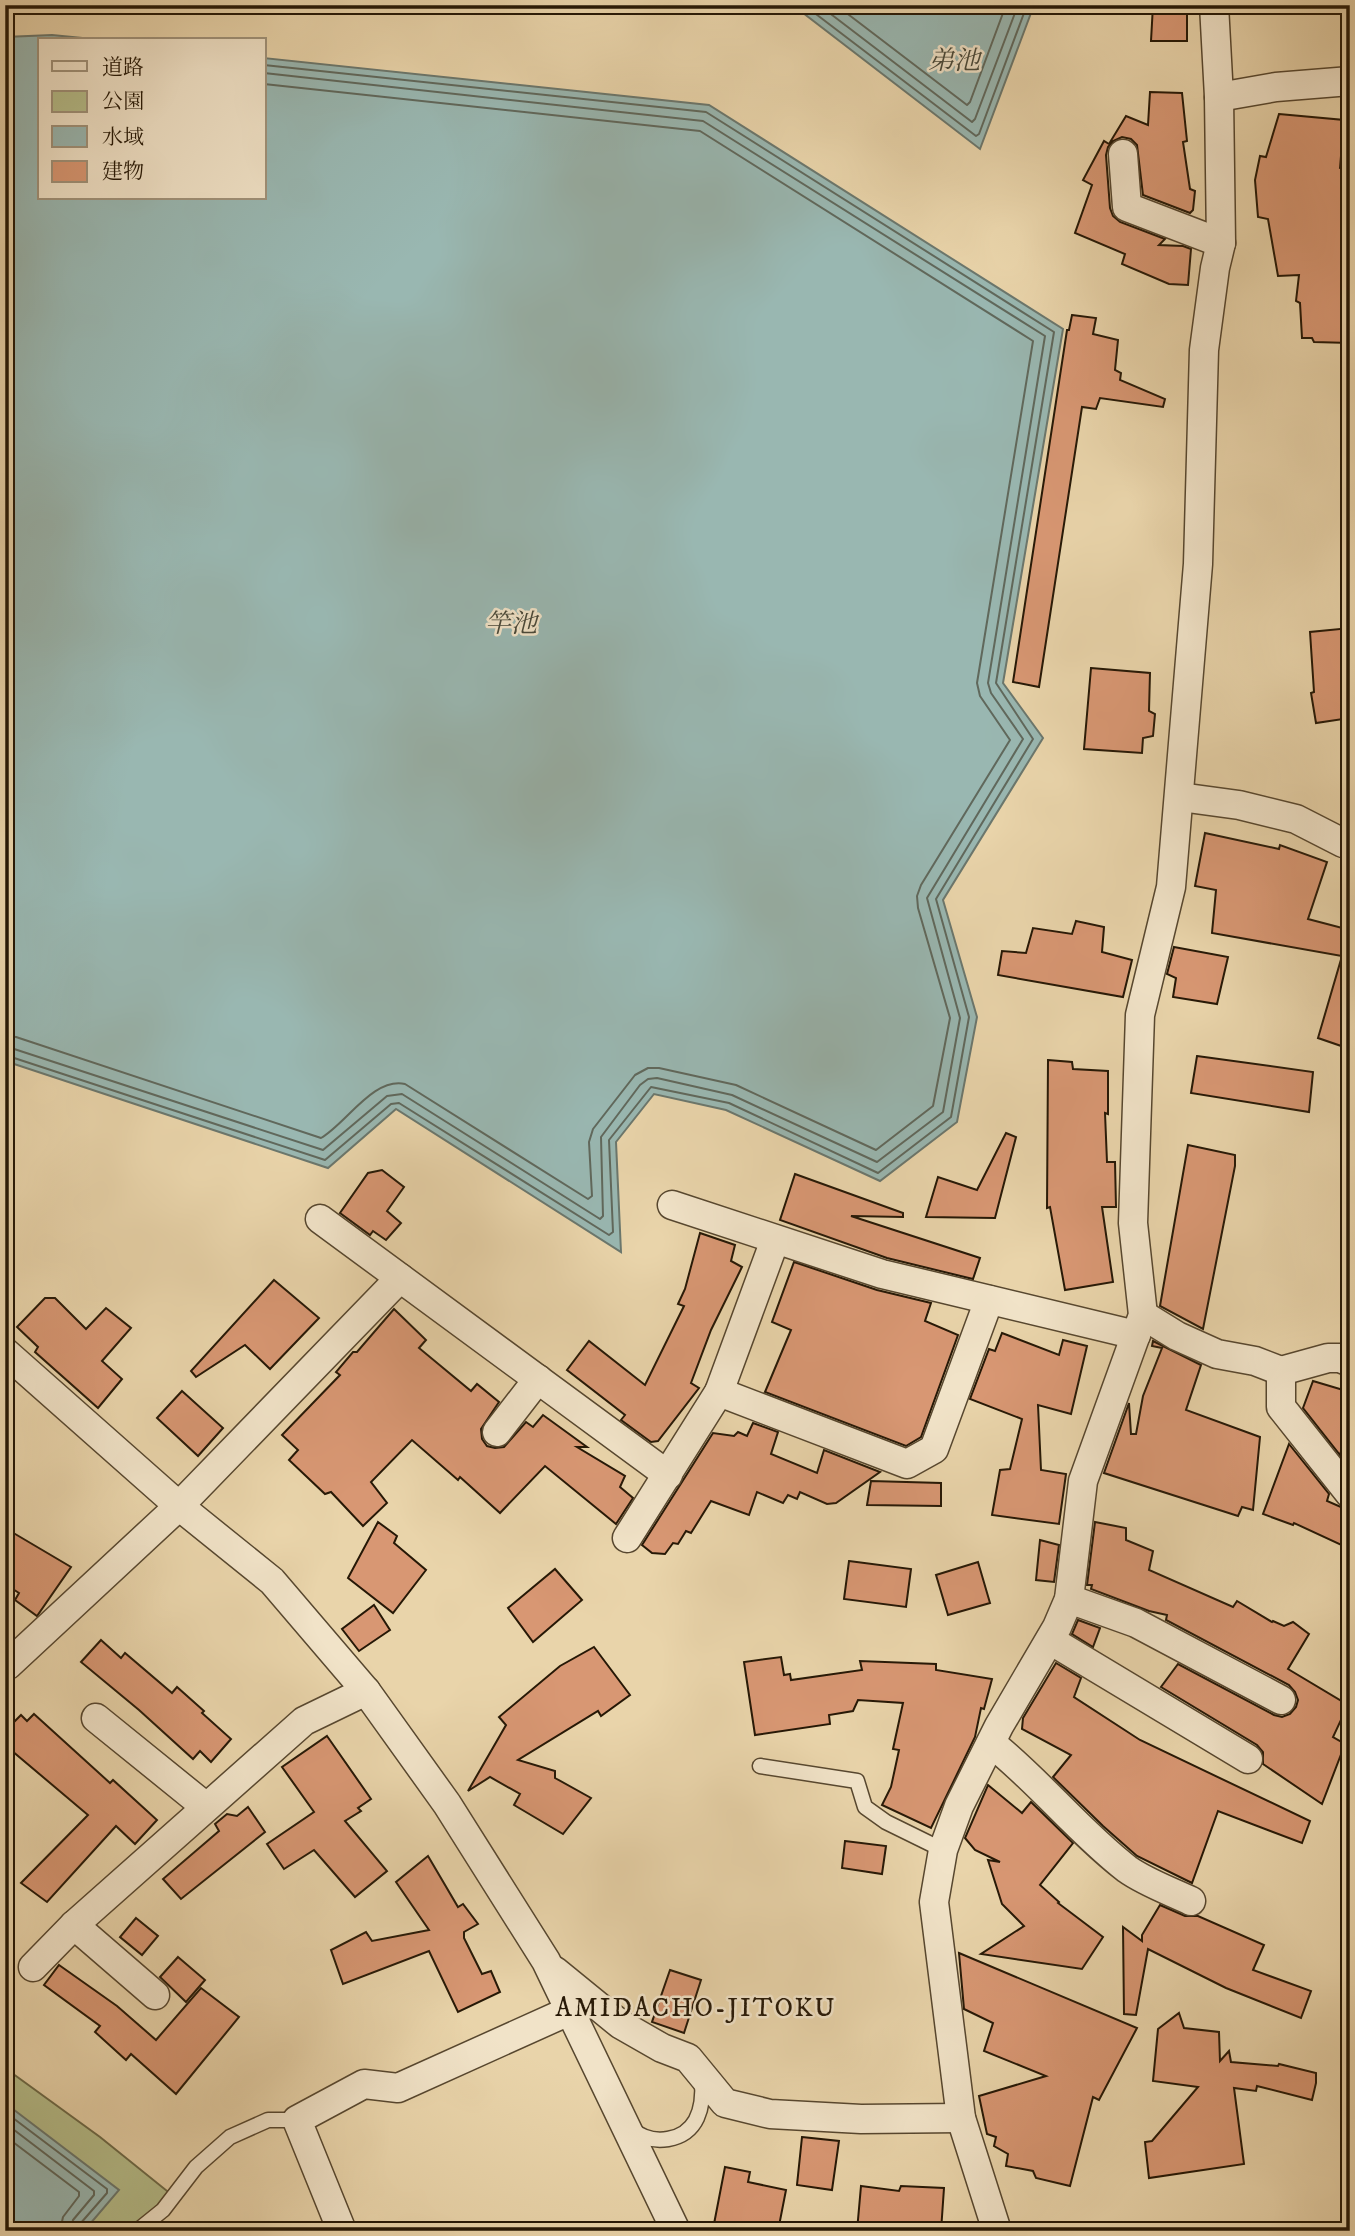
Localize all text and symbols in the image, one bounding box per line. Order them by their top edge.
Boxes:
legend [38,38,266,200]
water label: 弟池 [928,45,983,78]
text: 道路 [102,55,144,81]
text: 公園 [102,89,144,115]
text: 水域 [102,125,144,151]
text: 建物 [102,159,144,185]
water label: 竿池 [485,608,540,641]
district label: AMIDACHO-JITOKU [555,1992,837,2025]

